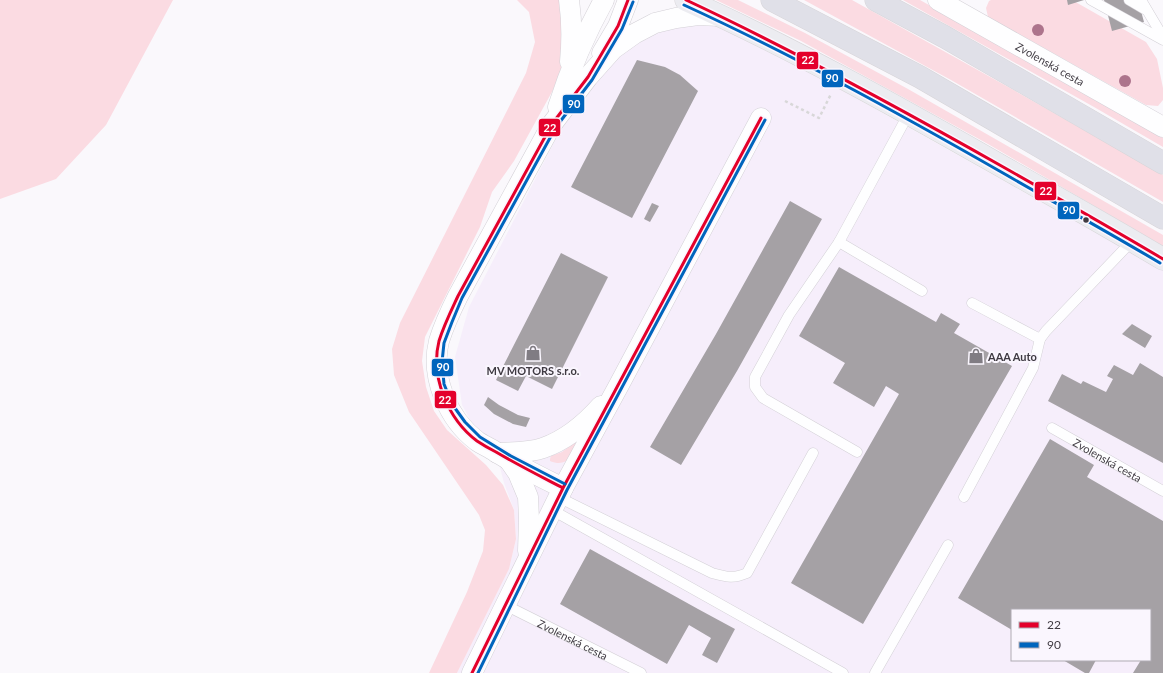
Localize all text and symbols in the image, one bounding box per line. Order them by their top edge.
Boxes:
street label: Zvolenská cesta [1014,39,1087,88]
line badge: 22 [796,51,819,70]
text: 22 [802,53,814,66]
line badge: 90 [821,69,844,88]
text: 90 [826,71,839,84]
line badge: 90 [562,94,585,114]
text: 90 [568,97,581,110]
line badge: 22 [538,118,561,137]
text: 22 [544,121,556,134]
line badge: 22 [1034,181,1057,201]
text: 22 [1040,184,1052,197]
line badge: 90 [1057,201,1080,220]
text: 90 [1063,203,1076,216]
unlabelled marker [1081,215,1091,225]
shop icon: MV MOTORS s.r.o. [524,344,542,362]
shop icon: AAA Auto [967,347,985,365]
place label: AAA Auto [987,350,1037,363]
line badge: 90 [431,358,454,377]
text: 90 [437,360,450,373]
place label: MV MOTORS s.r.o. [487,364,580,377]
line badge: 22 [434,390,457,409]
text: 22 [439,393,451,406]
street label: Zvolenská cesta [1071,435,1144,484]
legend [1011,609,1151,661]
street label: Zvolenská cesta [536,616,610,662]
text: 22 [1047,617,1061,632]
text: 90 [1047,637,1061,652]

